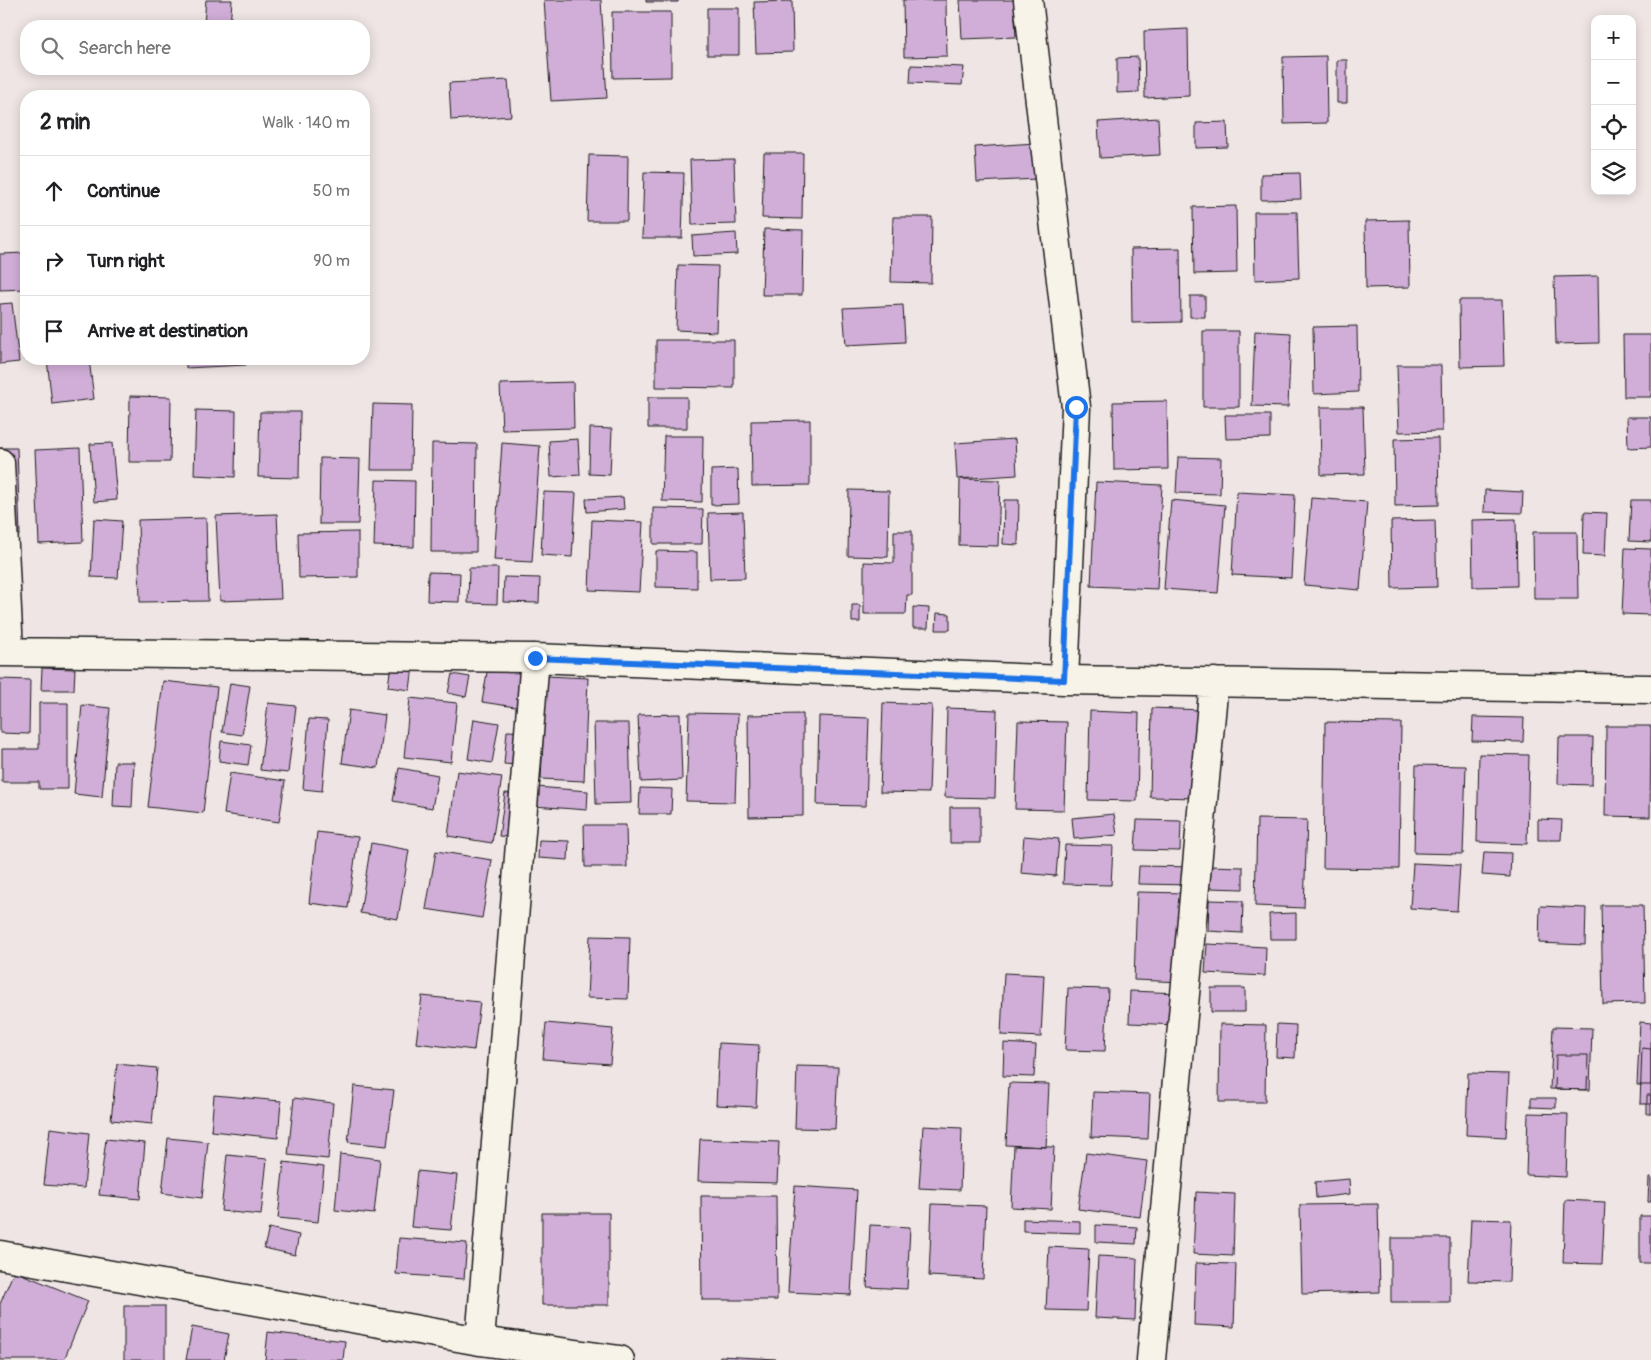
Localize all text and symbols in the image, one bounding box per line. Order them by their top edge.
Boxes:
map controls [1591,15,1636,195]
button: + [1591,15,1636,60]
search box [20,20,370,75]
icon: search [38,34,66,62]
text: Search here [78,36,171,60]
button: − [1591,60,1636,105]
button: locate [1591,105,1636,150]
text: 2 min [40,109,90,136]
text: Walk · 140 m [262,113,350,133]
button: layers [1591,150,1636,195]
icon: ahead [40,177,68,205]
text: Continue [87,179,160,203]
text: 50 m [313,181,350,201]
icon: right [40,247,68,275]
text: Turn right [87,249,165,273]
text: 90 m [313,251,350,271]
icon: arrive [40,317,68,345]
text: Arrive at destination [87,319,248,343]
route start [1065,396,1088,419]
route end [524,647,547,670]

